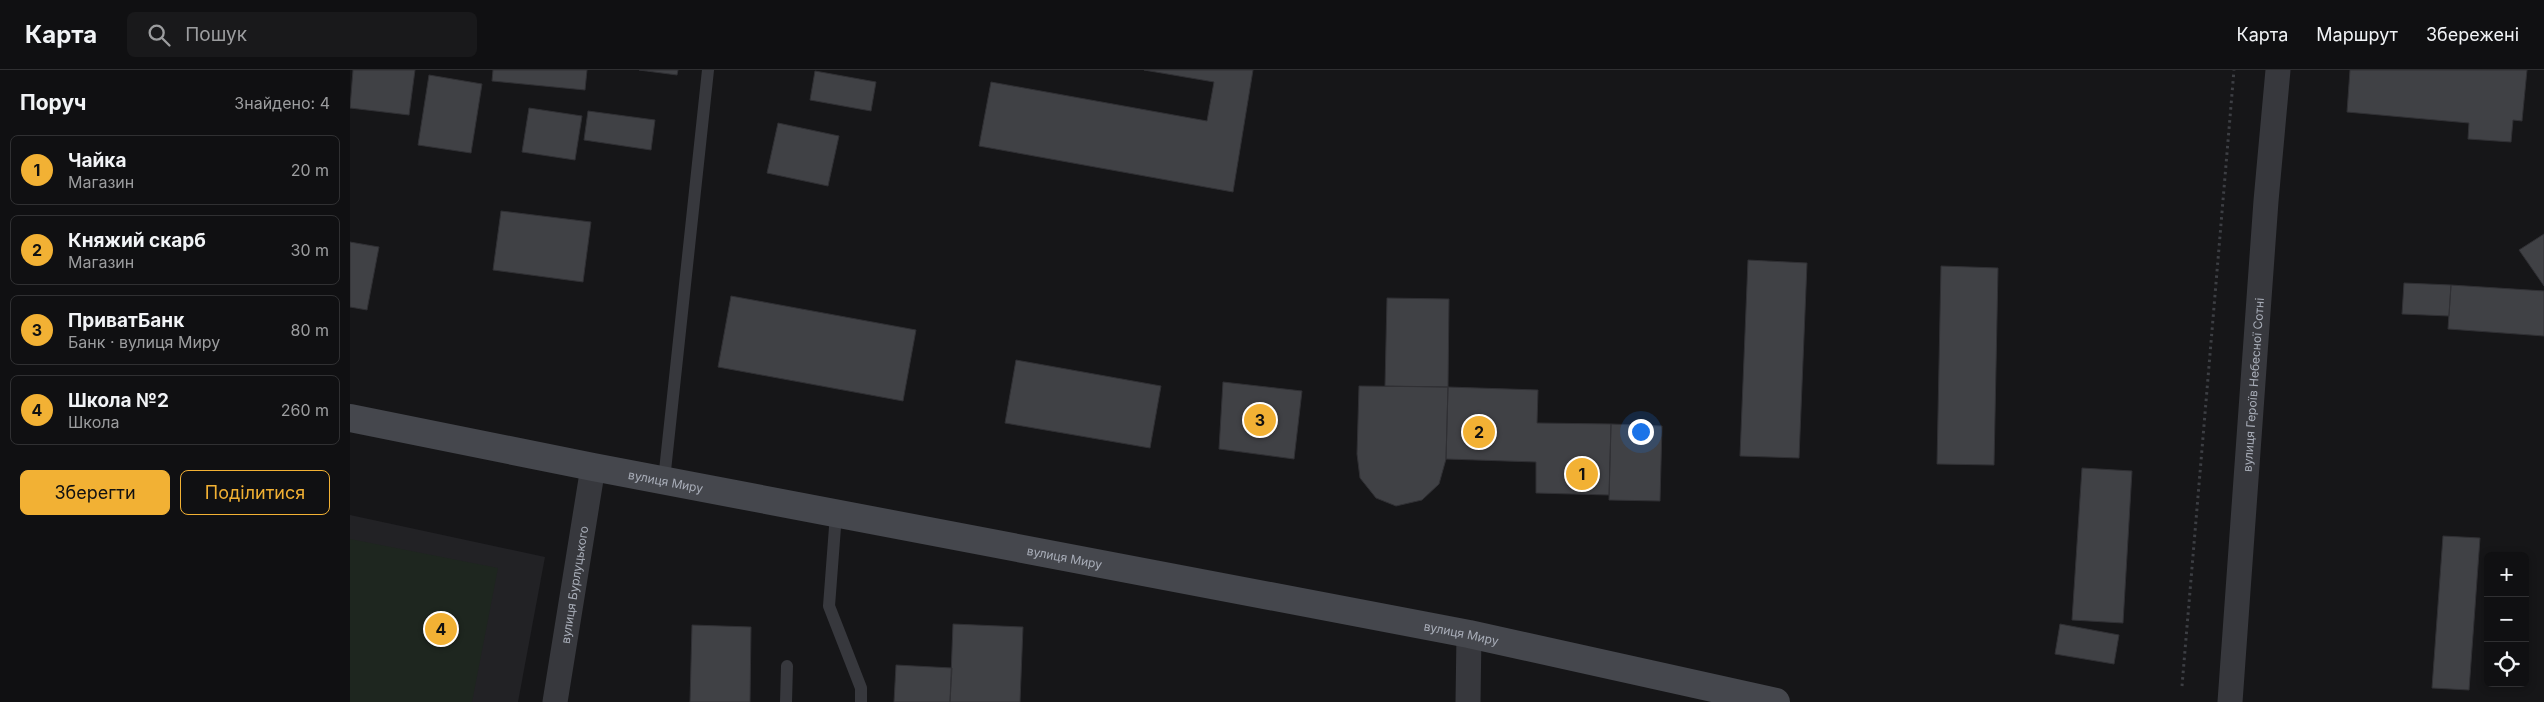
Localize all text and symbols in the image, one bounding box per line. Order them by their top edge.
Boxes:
search box [127,12,477,57]
text: Карта [25,20,97,49]
icon: search [145,21,173,49]
text: Пошук [185,23,247,46]
text: Карта [2237,24,2288,45]
text: Маршрут [2316,24,2398,45]
text: Збережені [2426,24,2519,45]
text: Поруч [20,90,87,115]
text: Знайдено: 4 [234,93,330,113]
text: Чайка [68,149,126,172]
text: 1 [34,160,40,180]
text: 20 m [291,160,329,180]
text: Магазин [68,172,134,192]
text: Княжий скарб [68,229,206,252]
text: 2 [32,240,42,260]
text: 30 m [291,240,329,260]
text: Магазин [68,252,134,272]
street label: вулиця Героїв Небесної Сотні [2239,297,2267,472]
text: ПриватБанк [68,309,184,332]
text: 3 [32,320,42,340]
text: 80 m [290,320,329,340]
text: Банк · вулиця Миру [68,332,220,352]
text: Школа №2 [68,389,169,412]
text: 4 [32,400,42,420]
text: 260 m [281,400,329,420]
pin: 3 [1244,401,1276,439]
text: Школа [68,412,119,432]
pin: 2 [1463,413,1495,451]
your location [1628,419,1654,445]
pin: 1 [1566,455,1598,493]
street label: вулиця Миру [627,466,705,495]
button: Зберегти [20,470,170,515]
button: Поділитися [180,470,330,515]
street label: вулиця Бурлуцького [557,525,591,645]
street label: вулиця Миру [1026,542,1104,571]
map controls [2484,552,2529,687]
button: + [2484,552,2529,597]
button: − [2484,597,2529,642]
pin: 4 [425,610,457,648]
street label: вулиця Миру [1423,618,1500,648]
button: locate [2484,642,2529,687]

